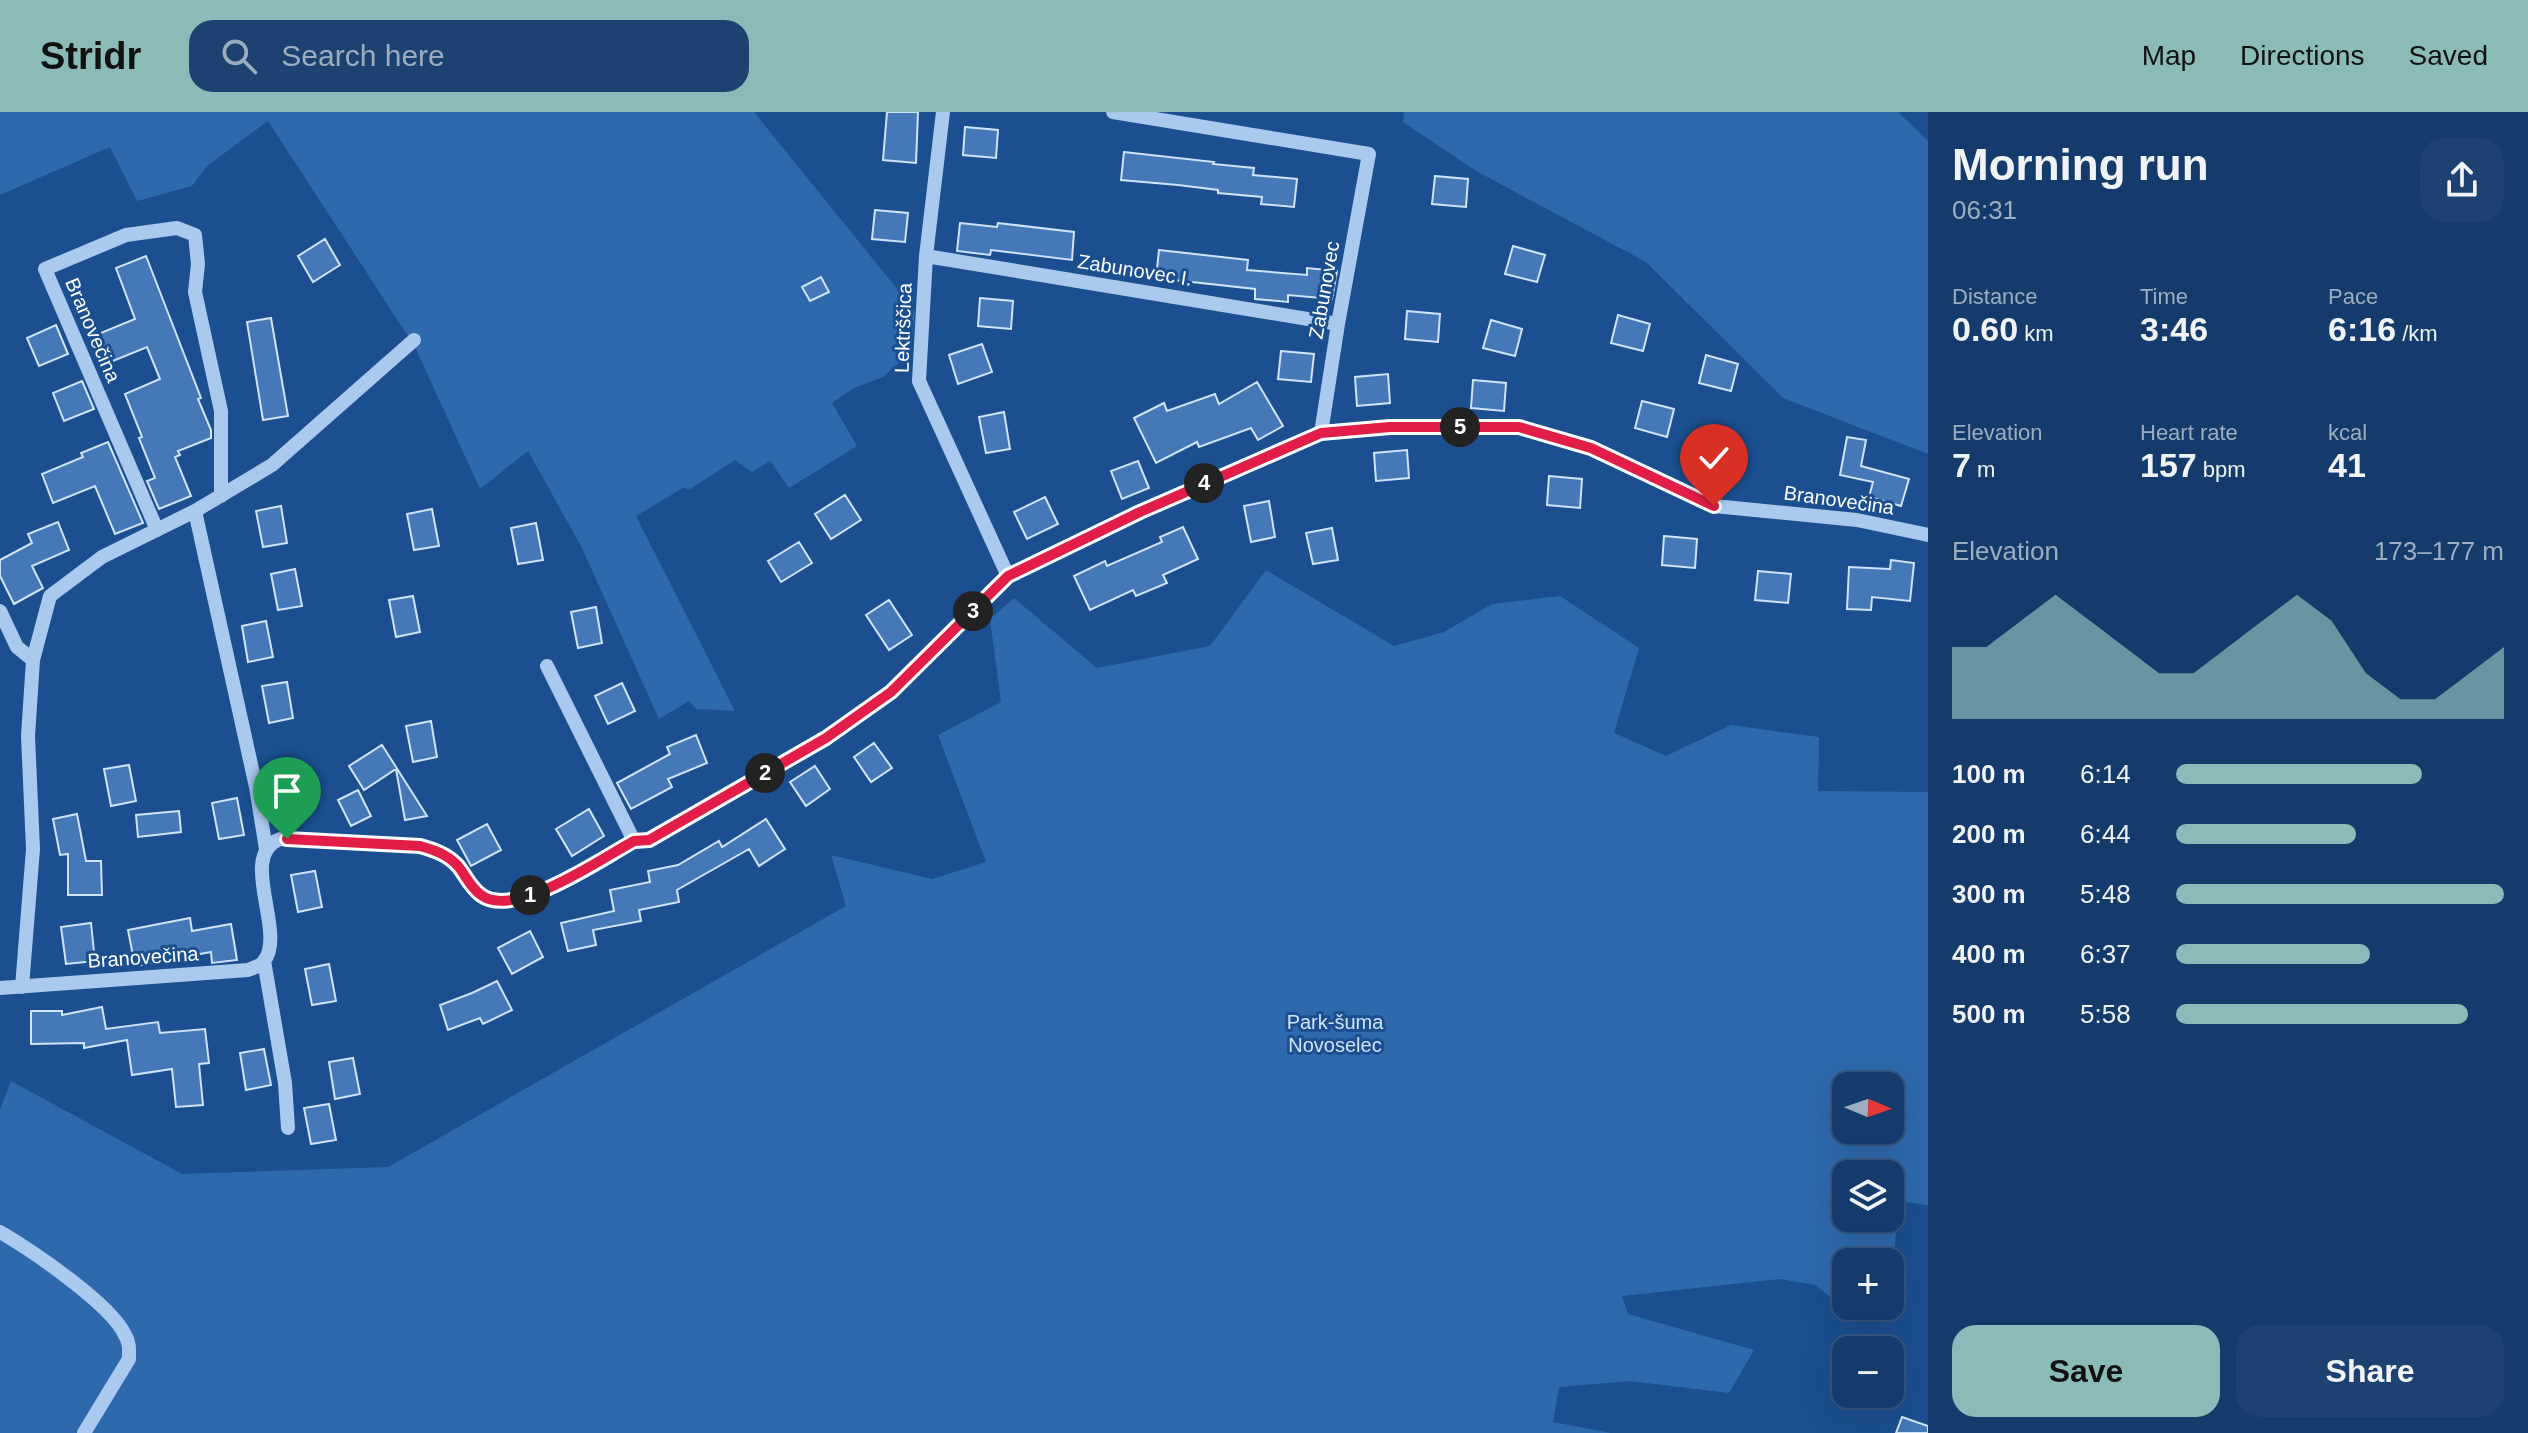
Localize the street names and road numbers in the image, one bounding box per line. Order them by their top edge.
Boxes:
street label: Zabunovec [1305,239,1343,341]
street label: Zabunovec I. [1076,250,1194,290]
street label: Branovečina [61,275,125,386]
street label: Lektrščica [890,282,916,373]
street label: Branovečina [1782,481,1896,519]
street label: Branovečina [87,942,200,972]

